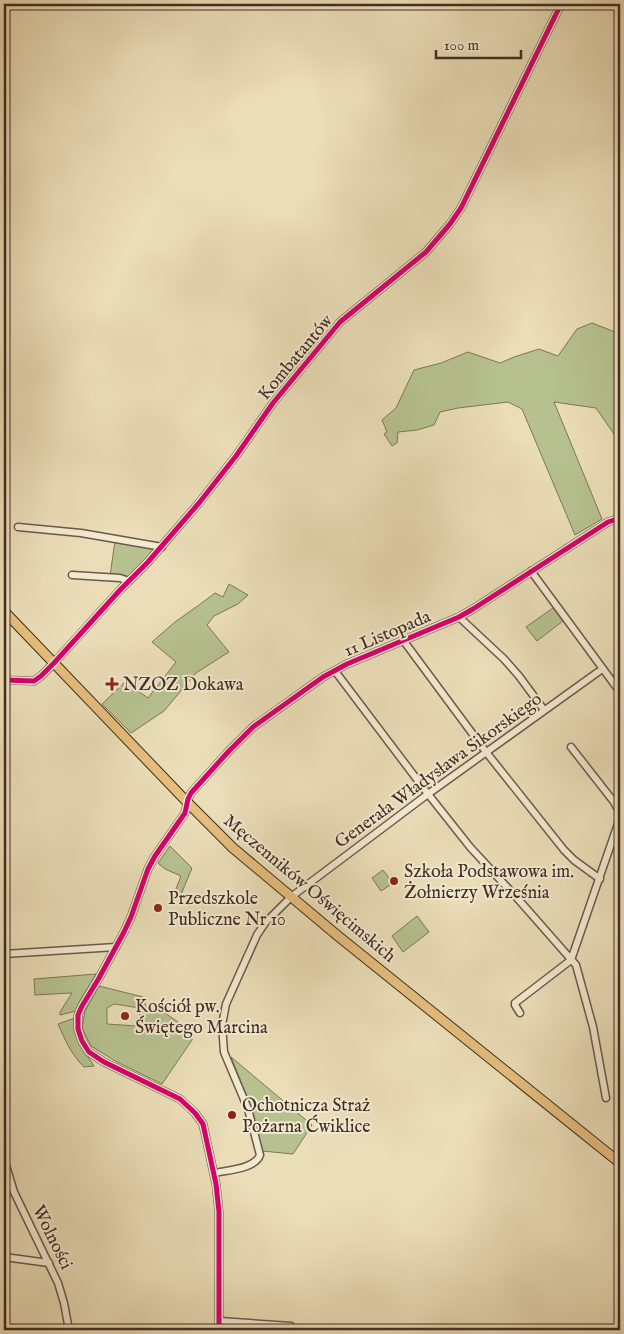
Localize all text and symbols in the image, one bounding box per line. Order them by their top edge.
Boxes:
scale bar [436,28,522,60]
text: 100 m [444,36,480,55]
street label: Kombatantów [254,310,339,406]
street label: 11 Listopada [341,606,435,663]
place label: NZOZ Dokawa [123,674,244,697]
marker: NZOZ Dokawa [105,677,119,691]
street label: Generała Władysława Sikorskiego [331,688,547,854]
street label: Męczenników Oświęcimskich [218,810,400,968]
place label: Szkoła Podstawowa im. Żołnierzy Września [404,861,574,905]
marker: Szkoła Podstawowa im. Żołnierzy Września [388,875,400,887]
place label: Przedszkole Publiczne Nr 10 [168,888,286,932]
marker: Przedszkole Publiczne Nr 10 [152,902,164,914]
place label: Kościół pw. Świętego Marcina [135,996,268,1040]
marker: Kościół pw. Świętego Marcina [119,1010,131,1022]
place label: Ochotnicza Straż Pożarna Ćwiklice [242,1095,370,1139]
marker: Ochotnicza Straż Pożarna Ćwiklice [226,1109,238,1121]
street label: Wolności [26,1202,77,1274]

